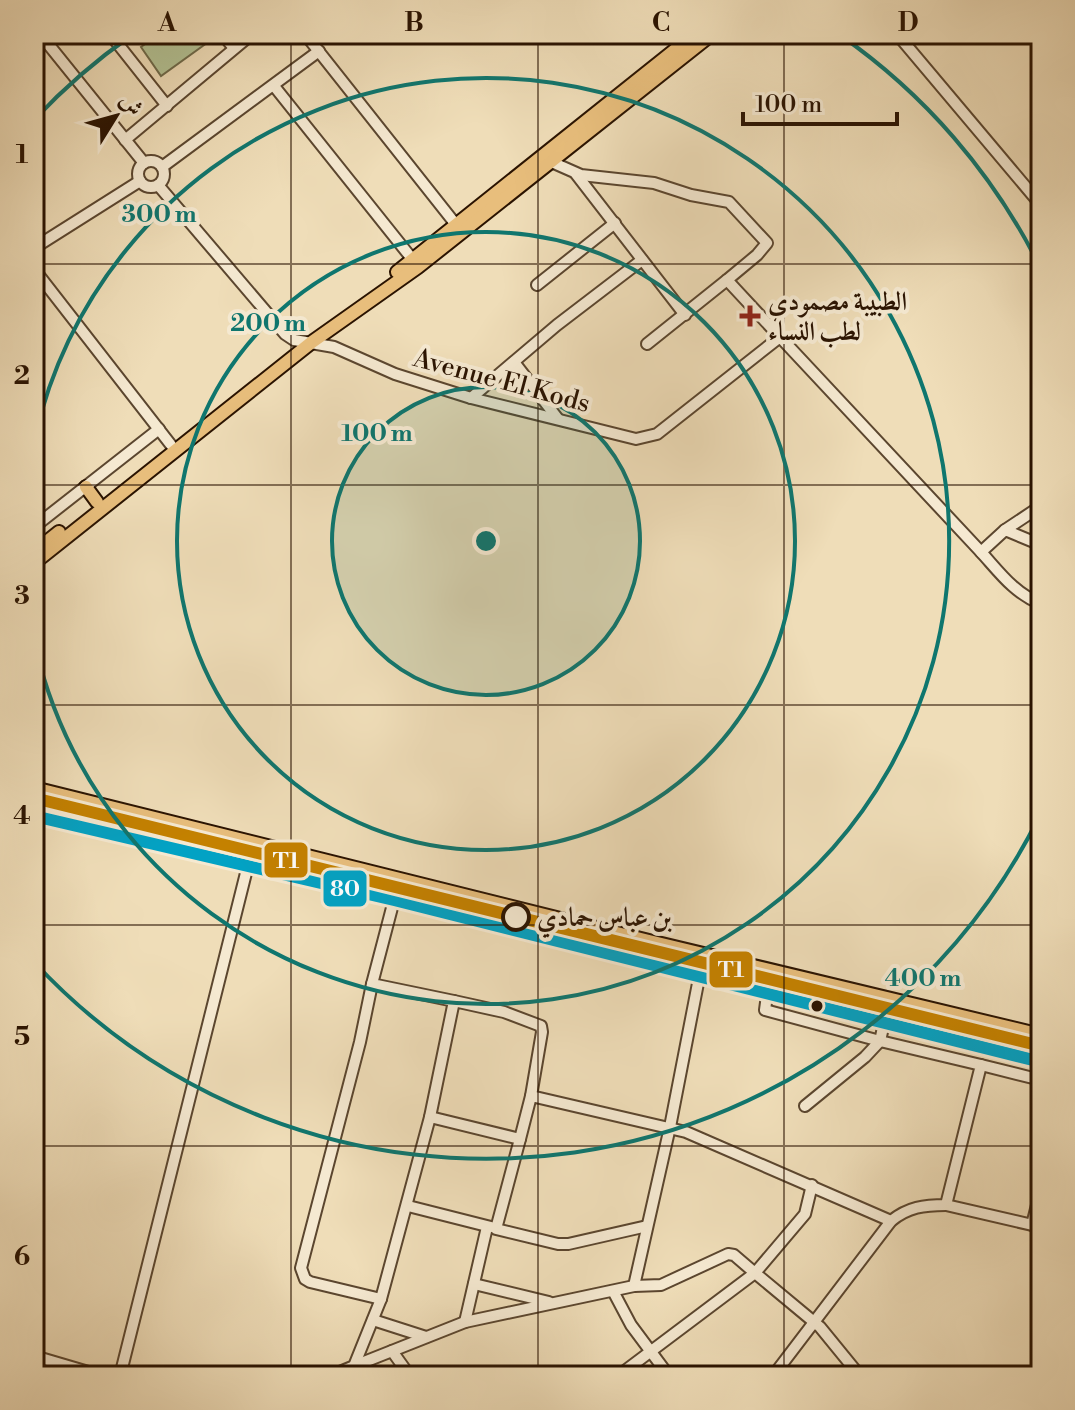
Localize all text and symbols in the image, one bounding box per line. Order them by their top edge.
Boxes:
text: A [157,7,177,39]
text: B [404,7,424,39]
text: C [652,7,670,39]
text: D [898,7,918,39]
north arrow [76,76,156,156]
scale bar [743,76,897,126]
text: ش [113,88,148,122]
text: 100 m [755,90,822,120]
text: 1 [16,139,29,171]
text: 300 m [121,200,197,230]
place label: الطبيبة مصمودي لطب النساء [768,286,907,348]
marker: الطبيبة مصمودي لطب النساء [739,305,761,327]
text: 200 m [230,309,306,339]
street label: Avenue El Kods [409,342,594,420]
text: 2 [14,360,30,392]
text: 100 m [341,419,413,449]
centre of rings [472,527,500,555]
text: 3 [14,580,30,612]
text: 4 [13,800,31,832]
line badge: T1 [263,841,309,879]
text: T1 [273,848,300,875]
line badge: 80 [322,869,368,908]
text: 80 [330,876,360,903]
place label: بن عباس حمادي [537,902,672,939]
marker: بن عباس حمادي [502,903,530,931]
line badge: T1 [708,950,754,989]
text: T1 [718,957,745,984]
text: 400 m [885,964,961,994]
unlabelled marker [809,998,825,1014]
text: 5 [14,1021,30,1053]
text: 6 [14,1241,30,1273]

